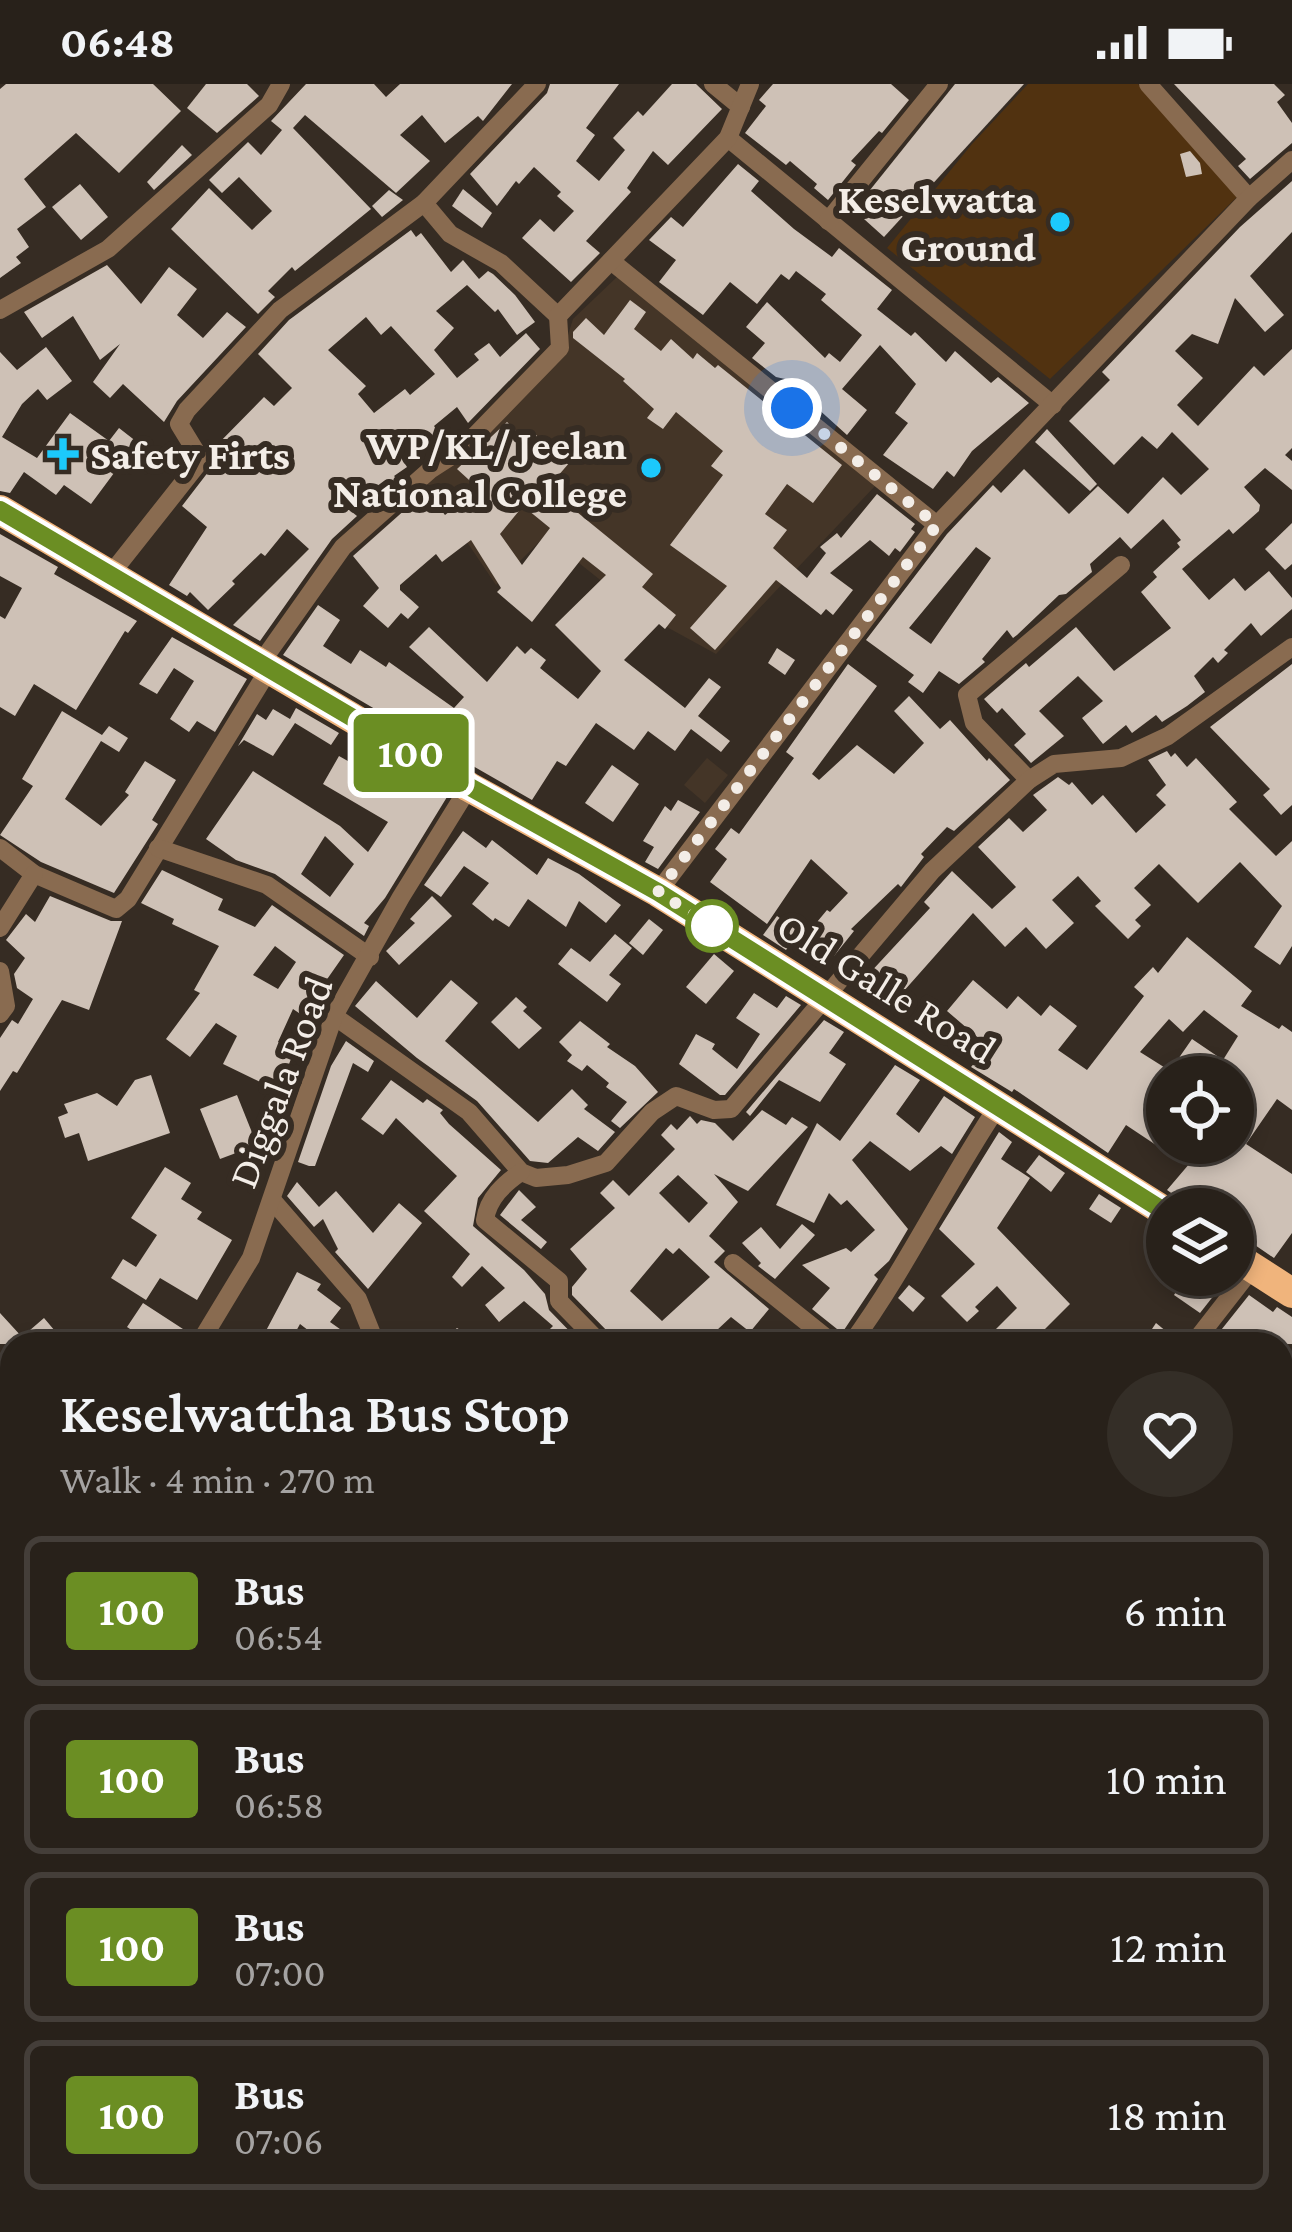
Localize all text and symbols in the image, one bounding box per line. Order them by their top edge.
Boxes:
text: 06:48 [60,17,175,67]
place label: Keselwatta Ground [838,175,1037,270]
marker: Keselwatta Ground [1047,209,1073,235]
your location [762,378,822,438]
place label: WP/KL/ Jeelan National College [333,421,627,516]
place label: Safety Firts [90,431,290,478]
marker: Safety Firts [47,438,79,470]
marker: WP/KL/ Jeelan National College [638,455,664,481]
line badge: 100 [342,714,480,792]
text: 100 [378,729,444,776]
unlabelled marker [687,901,737,951]
street label: Old Galle Road [769,901,1005,1073]
street label: Diggala Road [218,970,342,1194]
map controls [1146,1056,1254,1296]
button: locate [1146,1056,1254,1164]
button: layers [1146,1188,1254,1296]
button: heart [1107,1371,1233,1497]
text: Keselwattha Bus Stop [60,1381,570,1444]
text: Walk · 4 min · 270 m [60,1458,375,1501]
text: Bus [234,1565,304,1615]
text: 6 min [1124,1586,1227,1636]
text: 100 [99,1587,165,1634]
text: 06:54 [234,1615,323,1658]
text: Bus [234,1733,304,1783]
text: 10 min [1106,1754,1227,1804]
text: 100 [99,1755,165,1802]
text: 06:58 [234,1783,324,1826]
text: Bus [234,1901,304,1951]
text: 12 min [1110,1922,1227,1972]
text: 100 [99,1923,165,1970]
text: 07:00 [234,1951,326,1994]
text: Bus [234,2069,304,2119]
text: 18 min [1107,2090,1227,2140]
text: 100 [99,2091,165,2138]
text: 07:06 [234,2119,323,2162]

